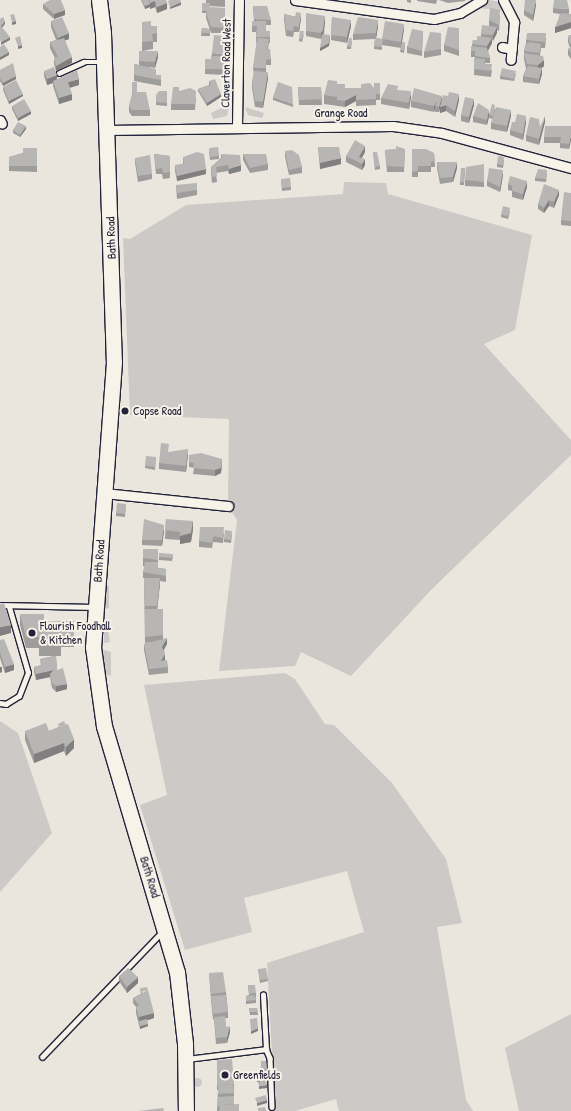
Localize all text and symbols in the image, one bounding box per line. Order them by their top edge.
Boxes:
street label: Claverton Road West [218,18,234,108]
street label: Grange Road [314,106,368,120]
street label: Bath Road [103,217,119,259]
place label: Copse Road [133,404,181,418]
marker: Copse Road [120,406,130,416]
street label: Bath Road [90,539,108,583]
place label: Flourish Foodhall & Kitchen [40,619,111,647]
marker: Flourish Foodhall & Kitchen [27,628,37,638]
street label: Bath Road [137,855,163,899]
place label: Greenfields [233,1068,280,1082]
marker: Greenfields [220,1070,230,1080]

